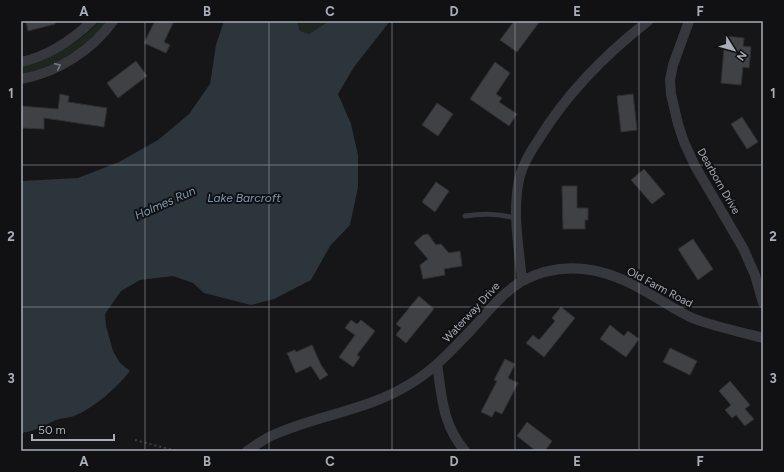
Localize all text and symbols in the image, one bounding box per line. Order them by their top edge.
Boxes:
text: A [79,4,89,19]
text: B [203,4,211,19]
text: C [325,4,335,19]
text: D [449,4,459,19]
text: E [573,4,581,19]
text: F [696,4,704,19]
north arrow [714,30,754,70]
text: N [734,48,749,63]
one-way arrow [53,63,61,71]
text: 1 [8,86,14,101]
text: 1 [770,86,776,101]
street label: Dearborn Drive [695,146,743,216]
water label: Holmes Run [132,183,198,223]
water label: Lake Barcroft [207,191,281,205]
text: 2 [7,229,15,244]
text: 2 [769,229,777,244]
street label: Old Farm Road [625,265,695,310]
street label: Waterway Drive [440,280,503,345]
text: 3 [7,371,15,386]
text: 3 [769,371,777,386]
scale bar [32,416,114,442]
text: 50 m [38,423,66,437]
text: A [79,454,89,469]
text: B [203,454,211,469]
text: C [325,454,335,469]
text: D [449,454,459,469]
text: E [573,454,581,469]
text: F [696,454,704,469]

